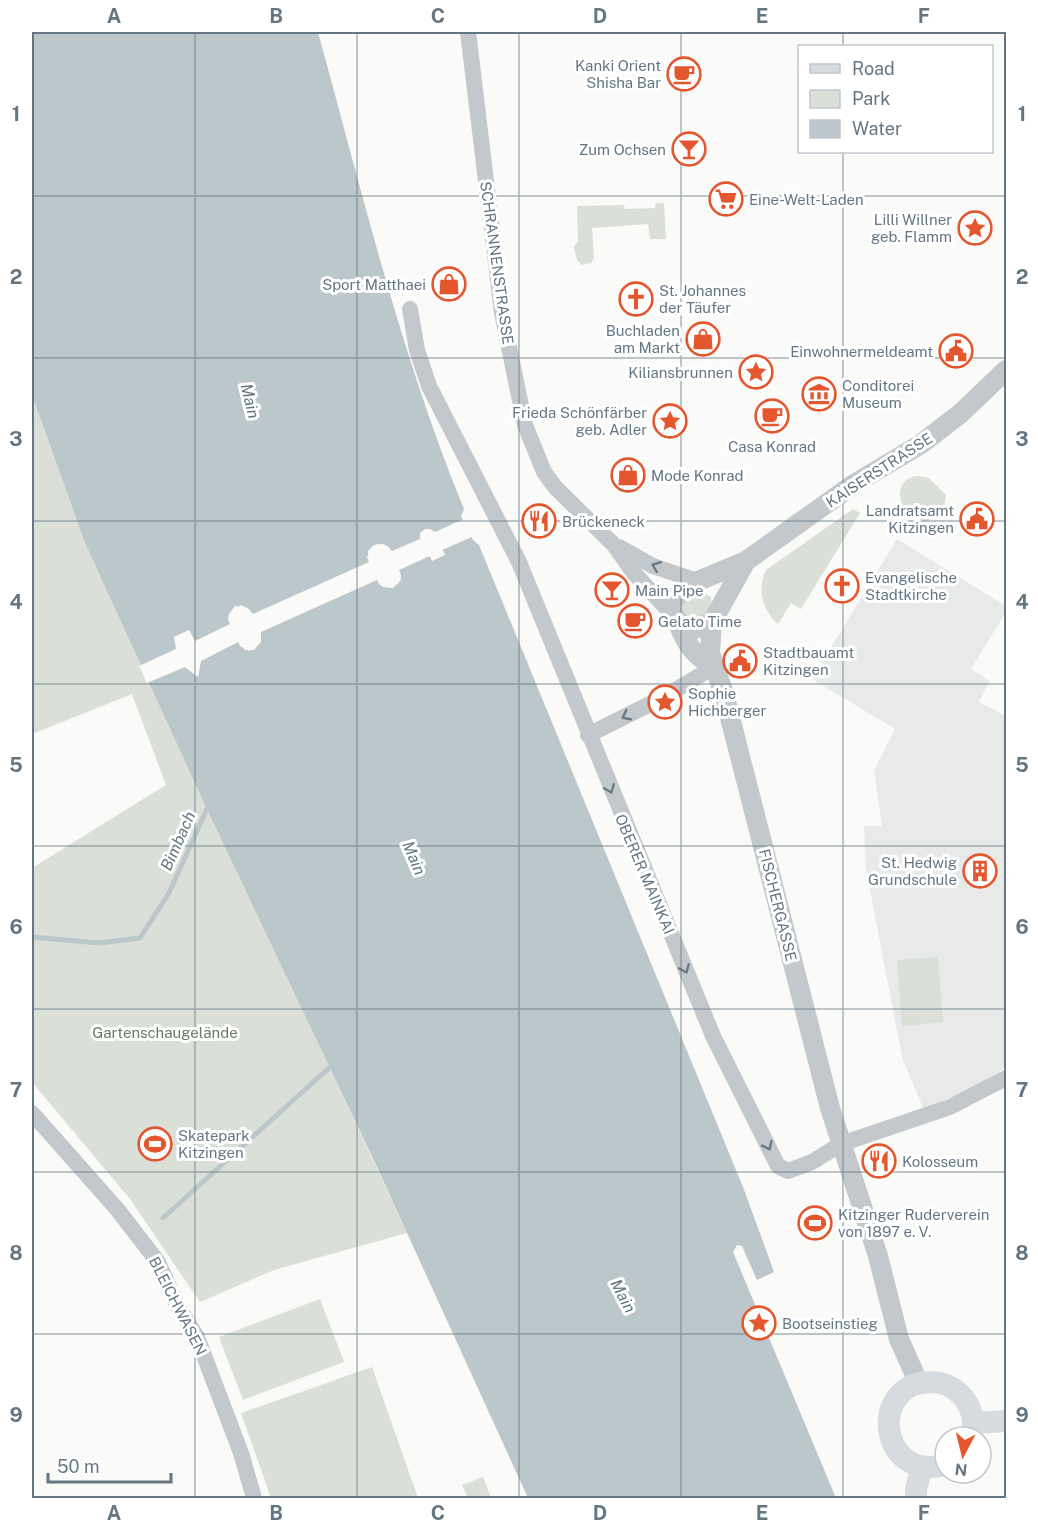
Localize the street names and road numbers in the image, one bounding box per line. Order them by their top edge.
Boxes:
street label: SCHRANNENSTRASSE [477,180,517,346]
street label: KAISERSTRASSE [823,429,935,511]
street label: OBERER MAINKAI [612,811,678,937]
street label: FISCHERGASSE [756,847,800,963]
street label: BLEICHWASEN [146,1254,210,1358]

